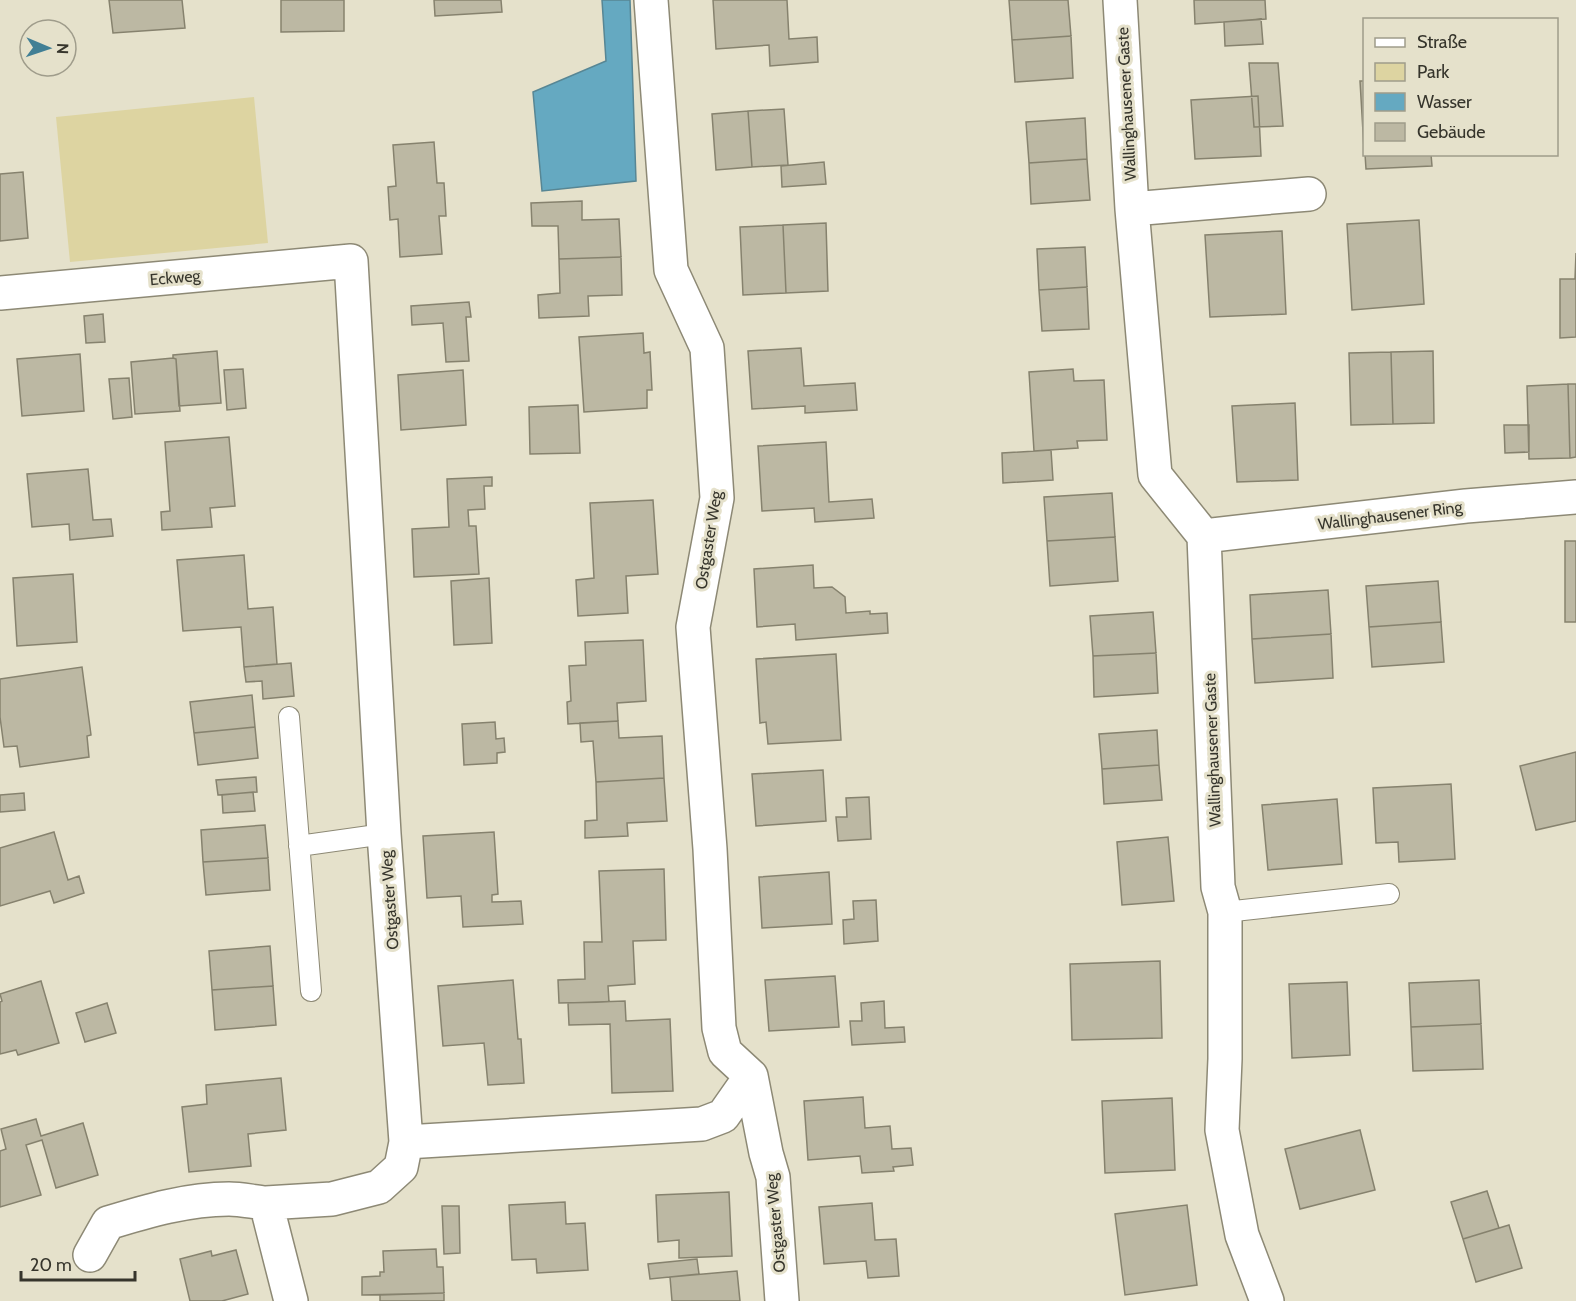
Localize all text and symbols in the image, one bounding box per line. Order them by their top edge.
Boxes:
north arrow [18,18,78,78]
legend [1363,18,1558,156]
street label: Wallinghausener Gaste [1113,27,1140,181]
text: Straße [1417,31,1467,53]
text: N [53,43,72,54]
text: Park [1417,61,1450,83]
text: Wasser [1417,91,1472,113]
text: Gebäude [1417,121,1486,143]
street label: Eckweg [149,266,202,289]
street label: Ostgaster Weg [691,489,726,591]
street label: Wallinghausener Ring [1317,497,1464,534]
street label: Wallinghausener Gaste [1200,673,1225,827]
street label: Ostgaster Weg [376,849,402,950]
street label: Ostgaster Weg [762,1172,789,1273]
scale bar [21,1244,135,1282]
text: 20 m [30,1254,72,1276]

